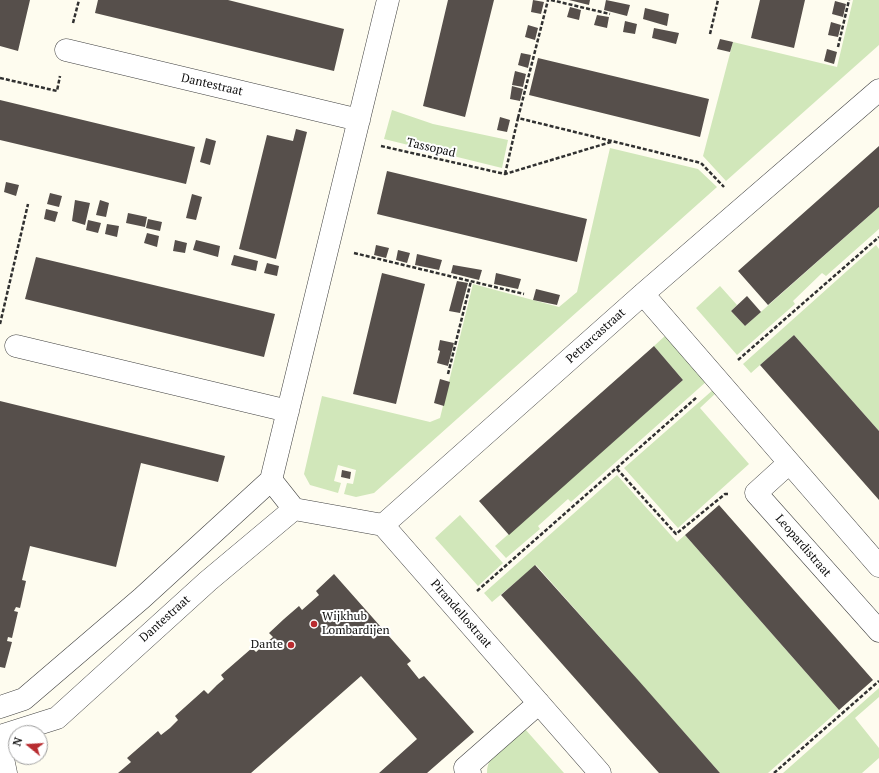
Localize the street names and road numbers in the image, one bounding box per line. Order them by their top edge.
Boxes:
street label: Dantestraat [180,71,244,99]
street label: Tassopad [405,135,457,161]
street label: Petrarcastraat [563,306,629,366]
street label: Leopardistraat [772,512,834,580]
street label: Pirandellostraat [427,577,495,651]
street label: Dantestraat [137,593,193,645]

